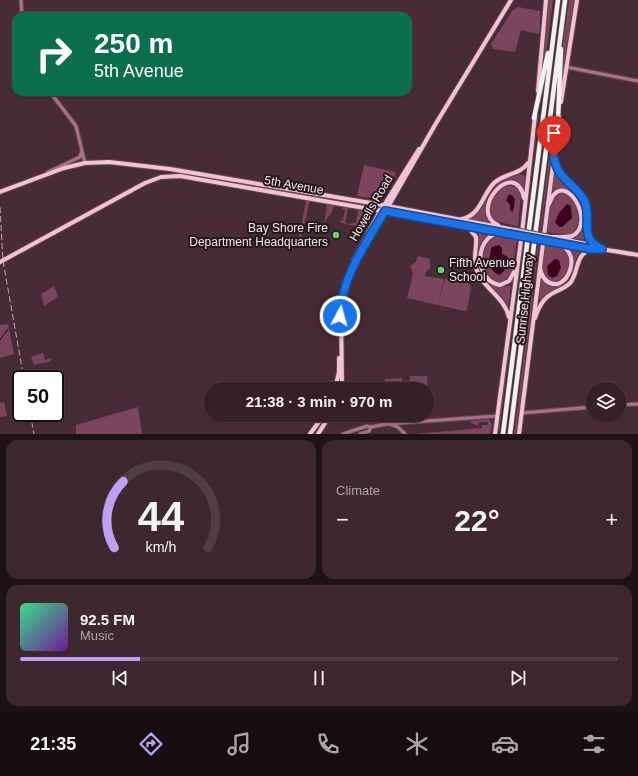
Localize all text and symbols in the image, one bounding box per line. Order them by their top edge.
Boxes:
icon: right [28,28,80,80]
text: 250 m [94,28,173,59]
text: 5th Avenue [94,61,184,81]
pin [537,116,571,157]
icon: arrive [543,122,565,144]
street label: Howells Road [346,172,396,244]
street label: 5th Avenue [263,173,325,197]
place label: Bay Shore Fire Department Headquarters [189,221,328,249]
marker: Bay Shore Fire Department Headquarters [331,230,341,240]
street label: Sunrise Highway [513,253,537,345]
place label: Fifth Avenue School [449,256,516,284]
marker: Fifth Avenue School [436,265,446,275]
position arrow [319,295,361,337]
speed limit sign: 50 [12,370,64,422]
map controls [586,382,626,422]
button: layers [586,382,626,422]
text: 21:38 · 3 min · 970 m [246,393,392,410]
text: Climate [336,483,380,498]
text: 44 [138,492,184,539]
text: 22° [454,504,500,537]
text: − [336,507,349,532]
text: + [605,507,618,532]
text: km/h [146,538,177,554]
text: 92.5 FM [80,611,135,628]
text: Music [80,628,114,643]
icon: previous [109,667,131,689]
icon: pause [308,667,330,689]
icon: next [507,667,529,689]
icon: directions [137,730,165,758]
icon: music [225,730,253,758]
icon: phone [314,730,342,758]
icon: climate [403,730,431,758]
icon: car [491,730,519,758]
icon: filters [580,730,608,758]
text: 21:35 [30,734,76,754]

